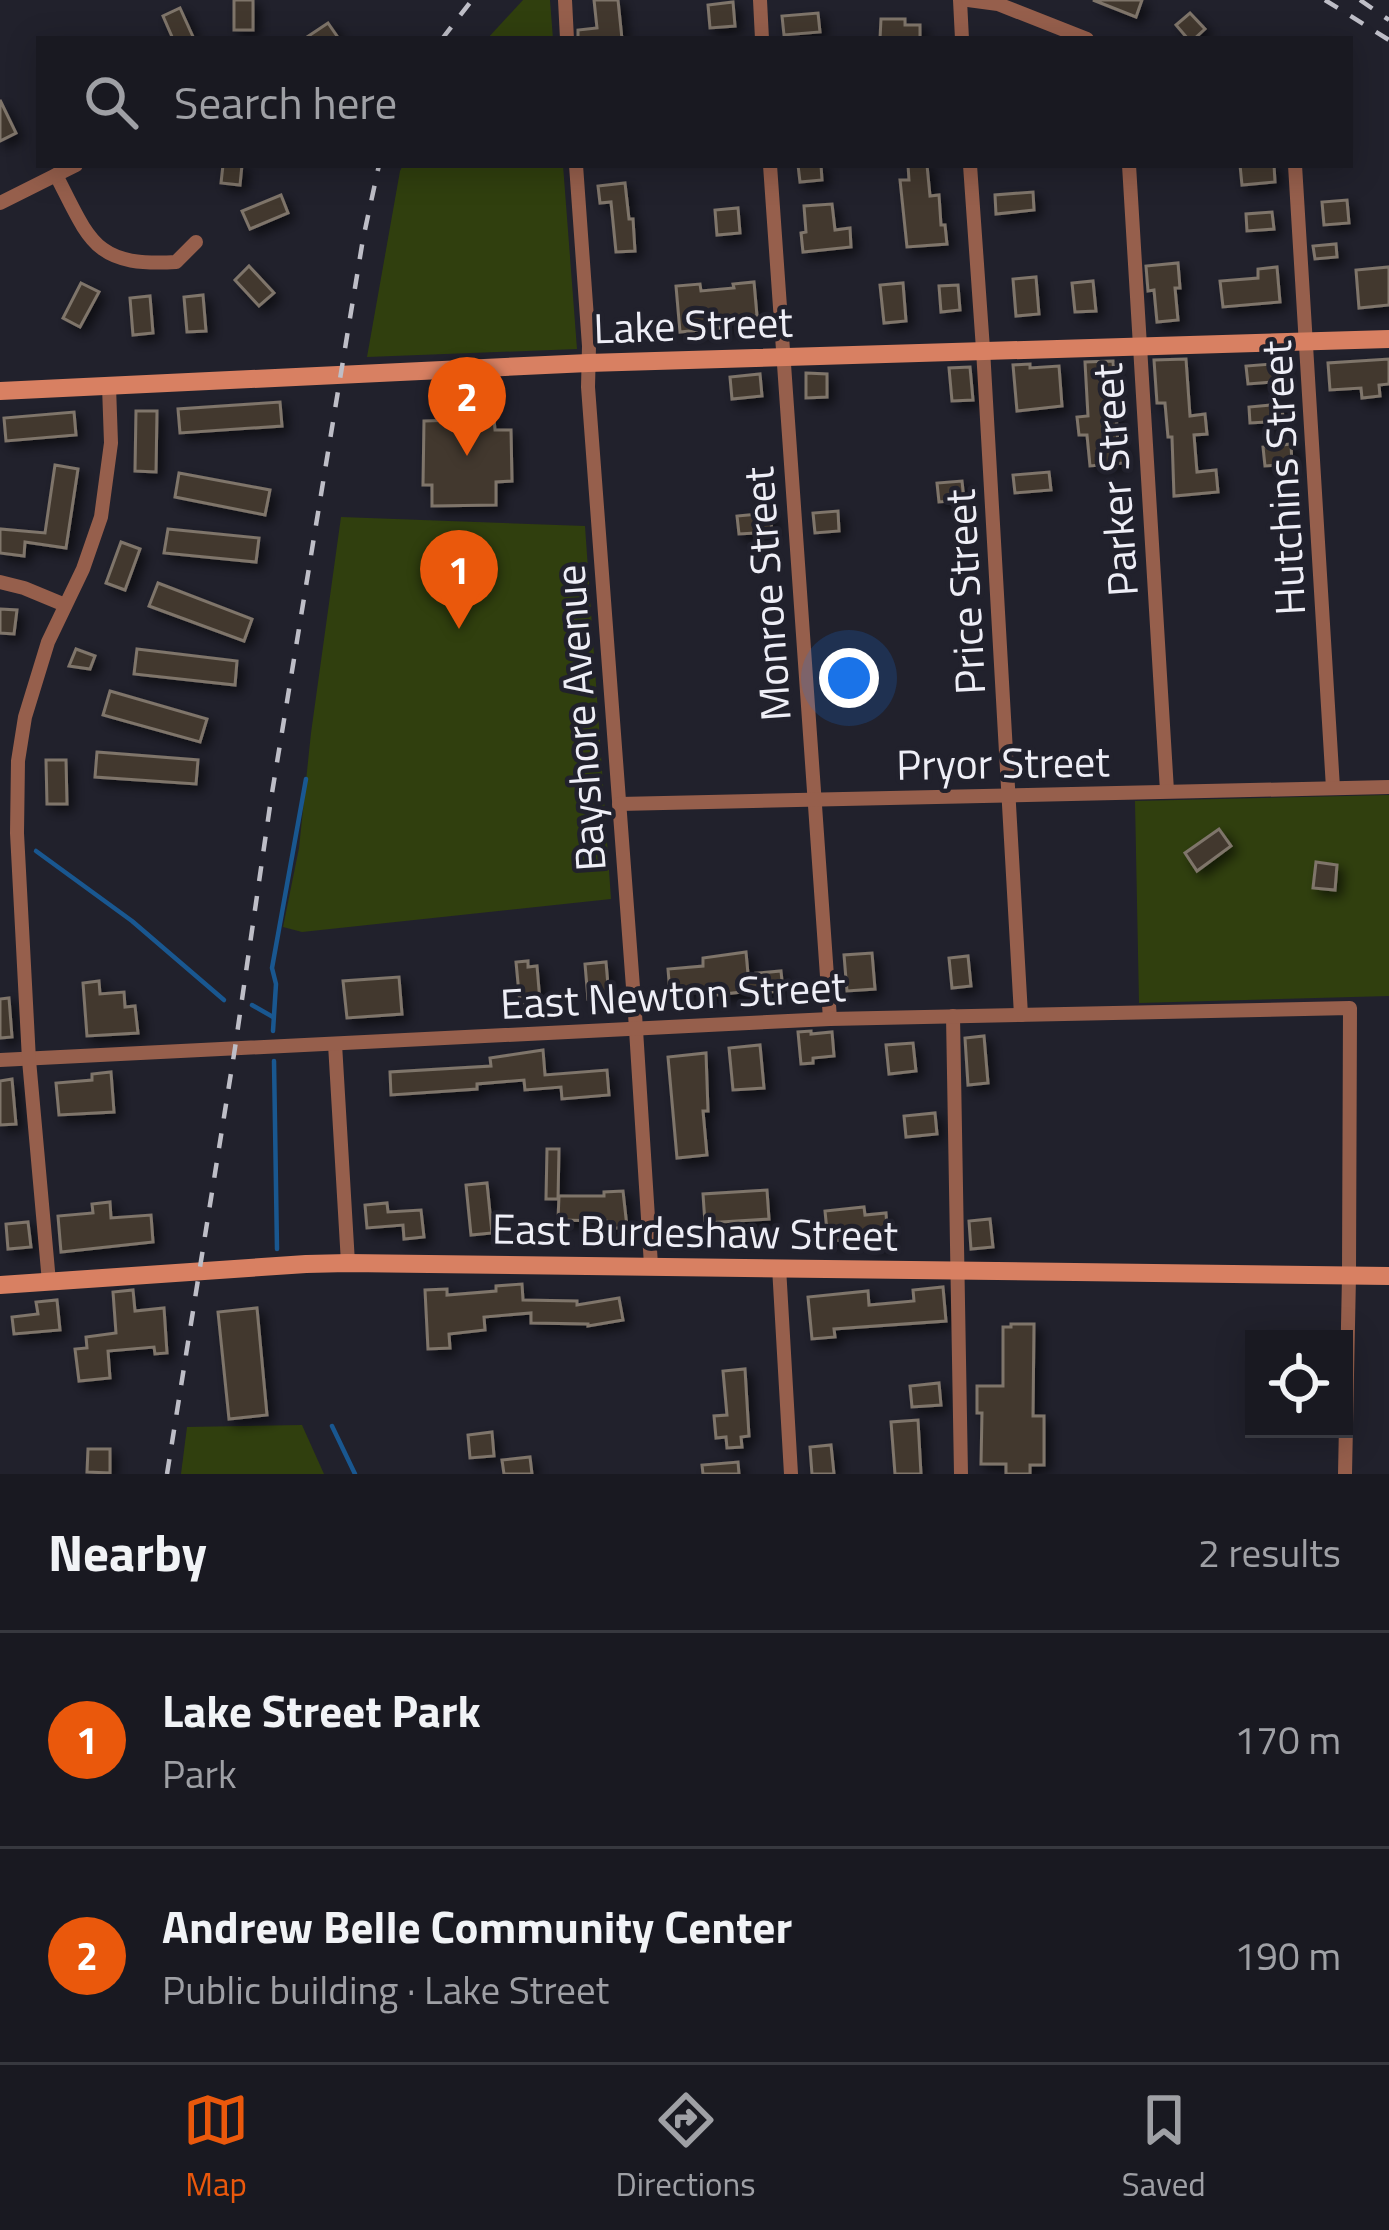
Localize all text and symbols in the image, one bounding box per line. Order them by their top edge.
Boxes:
search box [36,36,1353,168]
text: Search here [174,68,397,136]
icon: search [78,69,144,135]
street label: Lake Street [592,289,794,359]
street label: Hutchins Street [1243,339,1321,617]
pin: 2 [428,357,506,456]
street label: Parker Street [1074,361,1154,599]
street label: Monroe Street [725,464,807,723]
street label: Price Street [927,488,1001,696]
pin: 1 [420,530,498,629]
street label: Bayshore Avenue [536,563,622,873]
your location [819,648,879,708]
street label: Pryor Street [896,728,1111,796]
street label: East Newton Street [499,953,848,1035]
street label: East Burdeshaw Street [491,1195,899,1267]
map controls [1245,1330,1353,1438]
button: locate [1245,1330,1353,1438]
text: Nearby [48,1513,207,1591]
text: 2 results [1198,1523,1341,1582]
text: Lake Street Park [162,1676,481,1744]
text: 1 [76,1710,98,1769]
text: 170 m [1234,1710,1341,1769]
text: Park [162,1744,237,1803]
text: Andrew Belle Community Center [162,1892,792,1960]
text: 2 [76,1926,98,1985]
text: 190 m [1234,1926,1341,1985]
text: Public building · Lake Street [162,1960,609,2019]
tab: Map [183,2087,249,2209]
tab: Directions [616,2087,755,2209]
tab: Saved [1122,2087,1206,2209]

